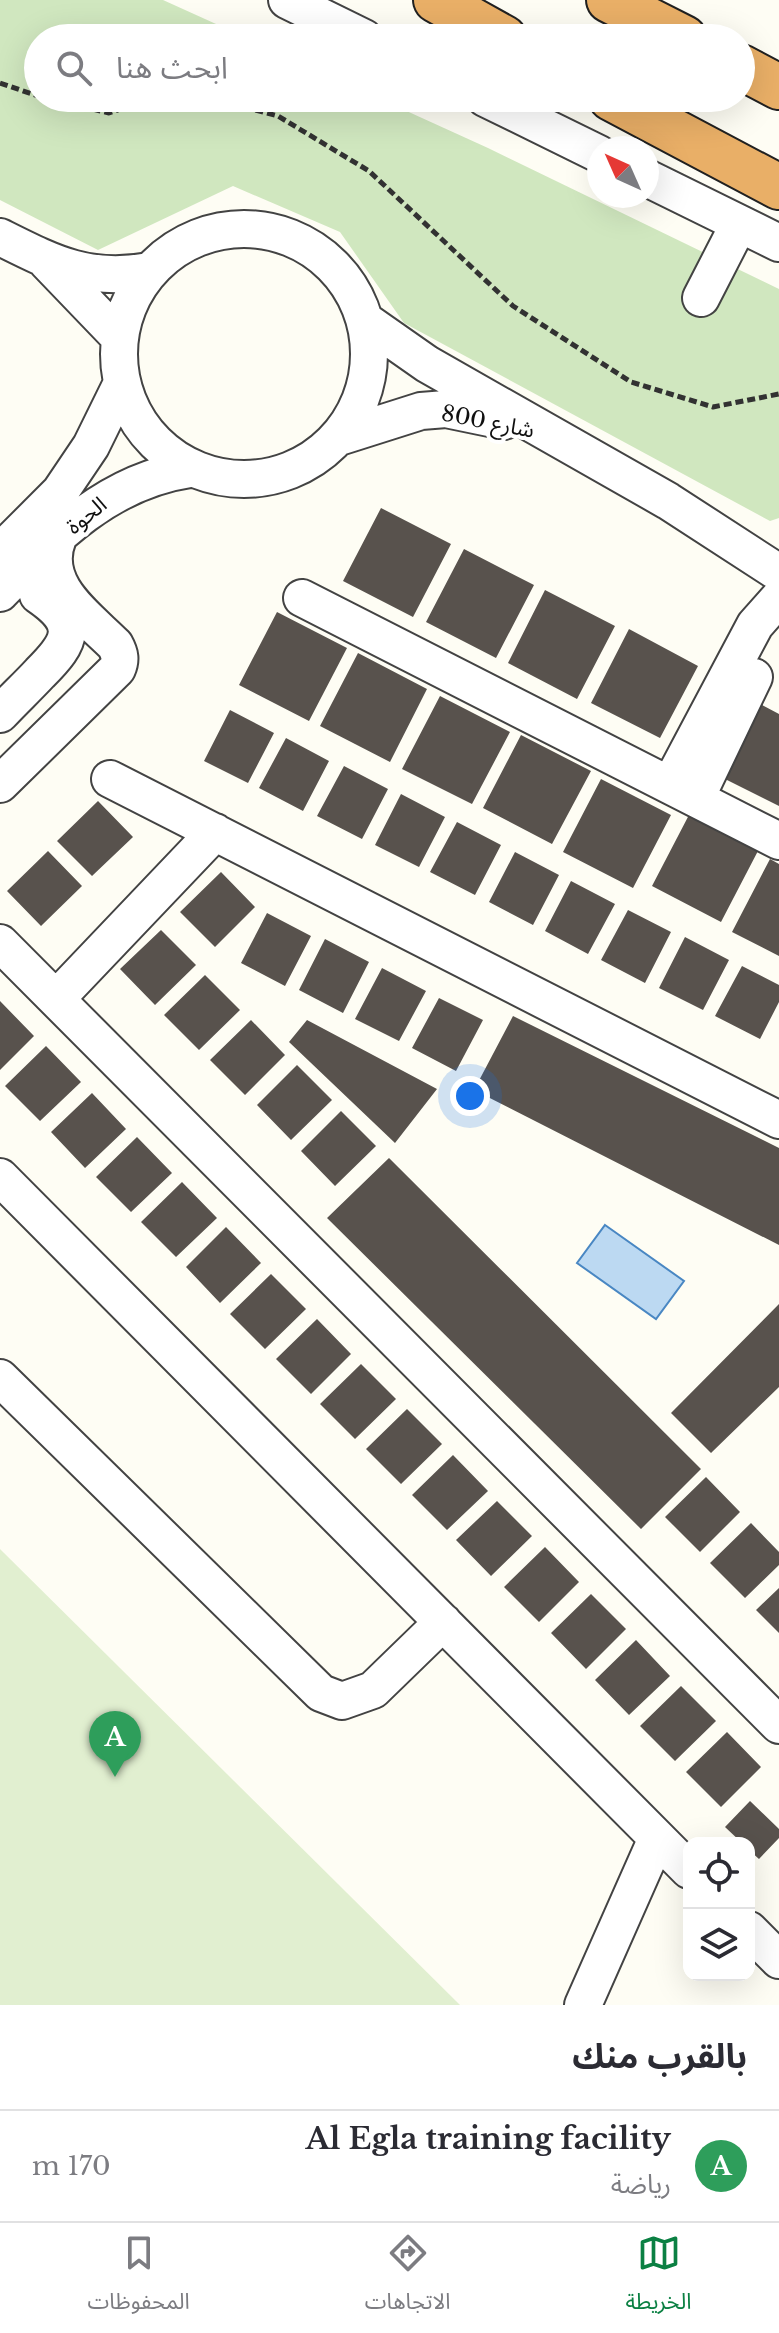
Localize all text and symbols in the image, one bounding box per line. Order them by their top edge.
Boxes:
search box [24,24,755,112]
icon: search [52,46,96,90]
text: ابحث هنا [116,49,228,86]
north arrow [587,136,659,208]
street label: شارع 800 [439,399,537,447]
street label: الحوة [61,491,112,540]
your location [450,1076,490,1116]
pin: A [89,1711,141,1777]
map controls [683,1837,755,1981]
button: locate [683,1837,755,1909]
button: layers [683,1909,755,1981]
text: بالقرب منك [572,2035,747,2077]
text: Al Egla training facility [306,2120,671,2157]
text: 170 m [32,2150,111,2182]
text: A [710,2150,732,2182]
text: رياضة [611,2168,671,2200]
tab: المحفوظات [88,2231,190,2325]
tab: الاتجاهات [365,2231,451,2325]
tab: الخريطة [626,2231,692,2325]

